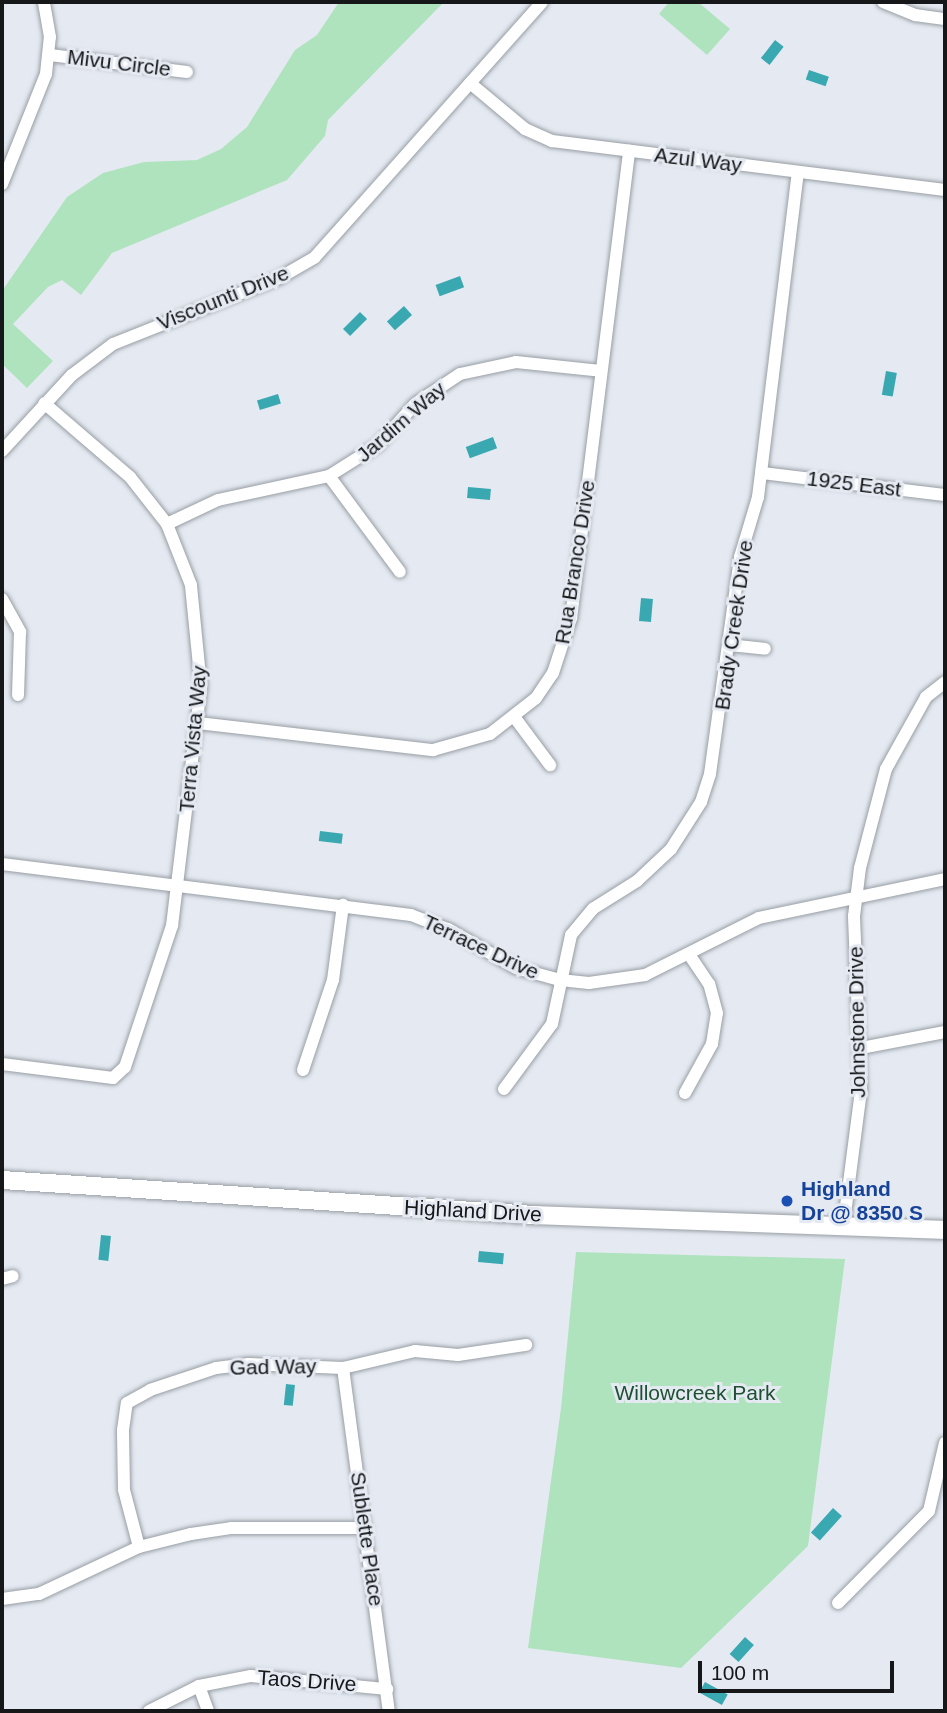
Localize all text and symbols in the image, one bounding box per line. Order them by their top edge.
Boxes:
street label: Mivu Circle [66,44,172,82]
street label: Azul Way [653,142,743,178]
street label: Viscounti Drive [154,260,292,336]
street label: Jardim Way [351,376,451,468]
street label: 1925 East [806,466,902,502]
street label: Rua Branco Drive [550,478,600,646]
street label: Brady Creek Drive [710,538,758,712]
street label: Terra Vista Way [174,665,212,813]
street label: Terrace Drive [419,909,543,985]
street label: Johnstone Drive [843,946,871,1098]
place label: Highland Dr @ 8350 S [801,1176,923,1226]
marker: Highland Dr @ 8350 S [779,1193,795,1209]
street label: Highland Drive [404,1195,542,1227]
street label: Gad Way [229,1354,317,1380]
park label: Willowcreek Park [614,1380,776,1406]
street label: Sublette Place [345,1470,389,1608]
scale bar [702,1646,898,1690]
text: 100 m [711,1661,769,1684]
street label: Taos Drive [257,1665,357,1697]

